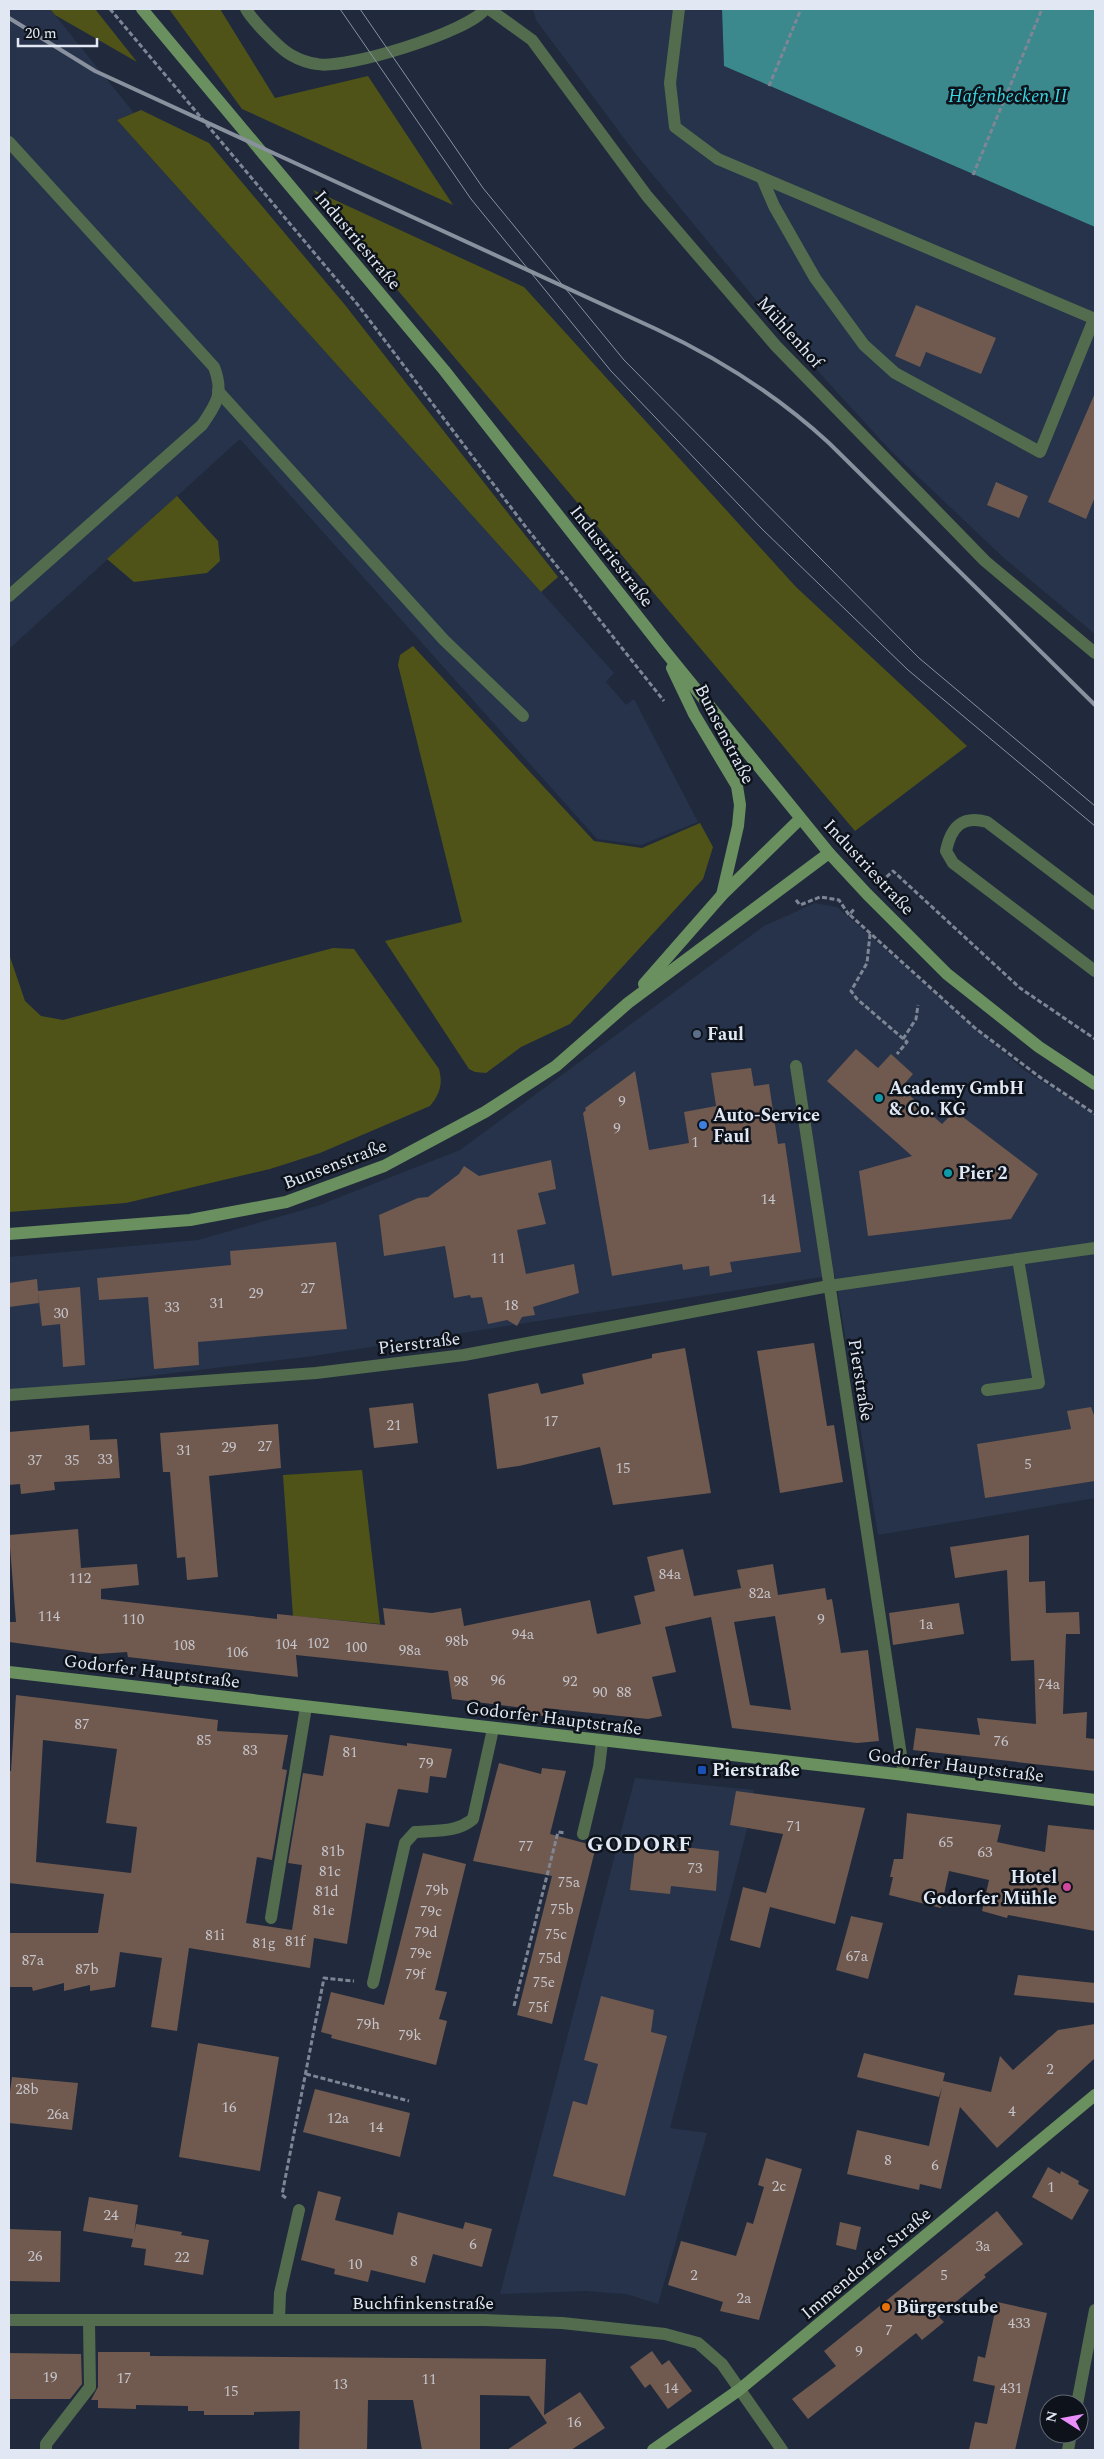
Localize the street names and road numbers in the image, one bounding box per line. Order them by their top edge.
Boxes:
street label: Industriestraße [308,184,408,296]
street label: Mühlenhof [750,290,831,376]
street label: Industriestraße [563,499,660,613]
street label: Bunsenstraße [688,679,761,789]
street label: Industriestraße [817,813,920,922]
street label: Bunsenstraße [279,1132,391,1197]
street label: Pierstraße [376,1325,462,1362]
street label: Pierstraße [841,1337,880,1423]
street label: Godorfer Hauptstraße [62,1647,242,1696]
street label: Godorfer Hauptstraße [464,1694,644,1743]
street label: Godorfer Hauptstraße [866,1741,1046,1790]
street label: Immendorfer Straße [795,2201,937,2326]
street label: Buchfinkenstraße [352,2290,494,2317]

